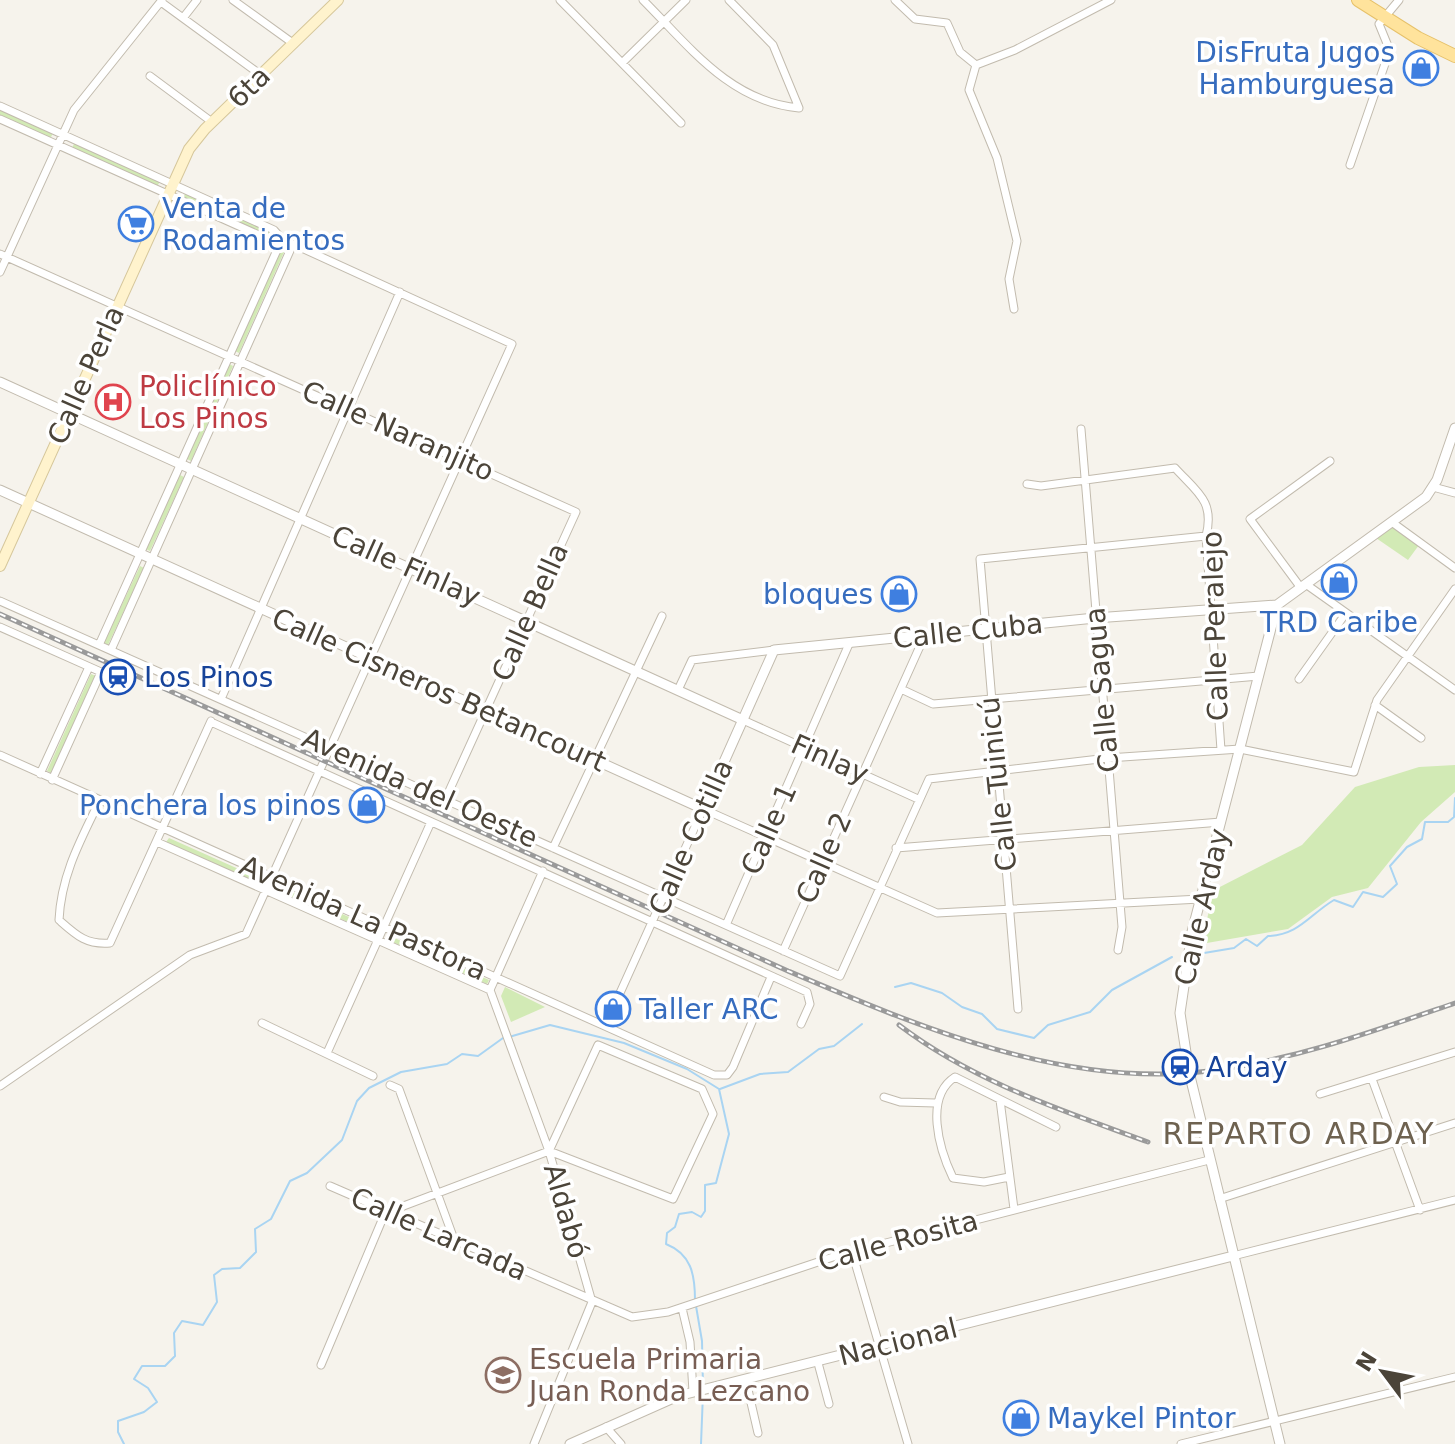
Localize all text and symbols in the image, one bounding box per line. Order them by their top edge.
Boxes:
place label: DisFruta Jugos Hamburguesa [1195,36,1395,101]
shop icon: DisFruta Jugos Hamburguesa [1402,49,1440,87]
street label: 6ta [221,59,277,115]
place label: Venta de Rodamientos [162,192,345,257]
supermarket icon: Venta de Rodamientos [117,205,155,243]
street label: Calle Perla [41,301,131,449]
place label: Policlínico Los Pinos [139,370,277,435]
street label: Calle Naranjito [297,374,499,488]
hospital icon: Policlínico Los Pinos [94,383,132,421]
street label: Calle Finlay [326,518,486,614]
street label: Calle Peralejo [1195,530,1235,722]
street label: Calle Bella [485,538,575,686]
shop icon: TRD Caribe [1320,563,1358,601]
shop icon: bloques [880,575,918,613]
place label: bloques [763,578,873,611]
street label: Calle Cisneros Betancourt [267,601,611,779]
street label: Calle Sagua [1078,606,1126,774]
place label: TRD Caribe [1259,606,1418,639]
street label: Calle Cuba [891,607,1045,655]
station icon: Los Pinos [99,658,137,696]
place label: Los Pinos [144,661,273,694]
street label: Calle Tuinicú [972,695,1024,873]
street label: Avenida del Oeste [297,721,543,855]
street label: Finlay [786,727,874,791]
street label: Calle Cotilla [642,754,740,920]
street label: Calle 1 [734,778,804,880]
shop icon: Ponchera los pinos [348,786,386,824]
place label: Ponchera los pinos [79,789,341,822]
street label: Calle 2 [789,807,859,909]
street label: Calle Arday [1168,825,1236,989]
street label: Avenida La Pastora [235,849,491,987]
shop icon: Taller ARC [594,990,632,1028]
place label: Taller ARC [638,993,779,1026]
station icon: Arday [1161,1048,1199,1086]
place label: Arday [1206,1051,1288,1084]
district label: REPARTO ARDAY [1162,1116,1436,1151]
street label: Aldabó [537,1160,595,1262]
street label: Calle Larcada [346,1180,532,1288]
street label: Calle Rosita [814,1204,982,1278]
street label: Nacional [835,1311,961,1373]
north arrow [1343,1332,1423,1412]
place label: Escuela Primaria Juan Ronda Lezcano [527,1343,810,1408]
text: N [1351,1347,1382,1376]
school or university icon: Escuela Primaria Juan Ronda Lezcano [484,1356,522,1394]
shop icon: Maykel Pintor [1002,1399,1040,1437]
place label: Maykel Pintor [1047,1402,1236,1435]

